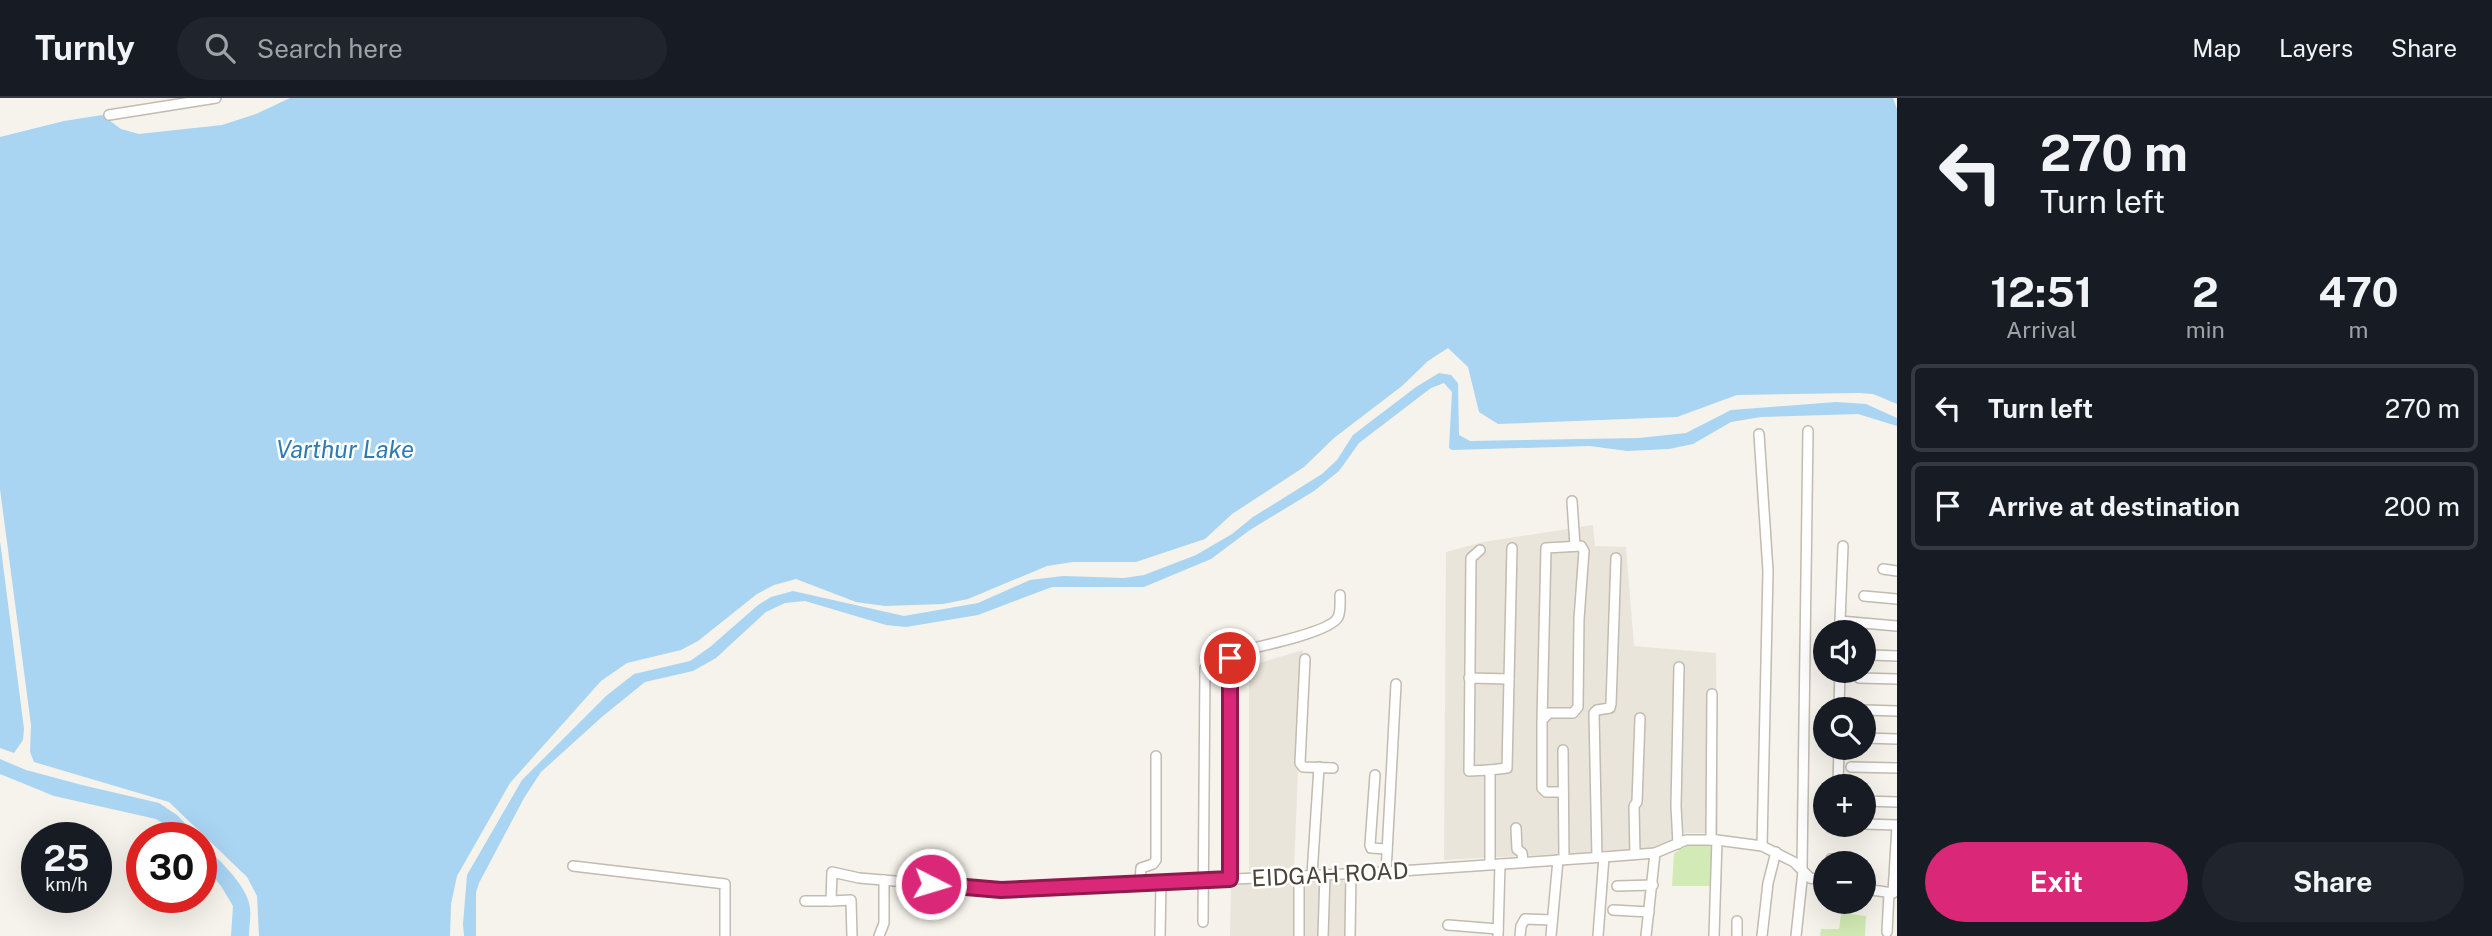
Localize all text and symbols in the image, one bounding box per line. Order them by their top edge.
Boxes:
search box [177,17,667,80]
text: Turnly [35,29,135,67]
icon: search [201,29,239,67]
text: Search here [257,33,403,64]
text: Map [2192,34,2241,62]
text: Layers [2279,34,2353,62]
text: Share [2391,34,2457,62]
text: 270 m [2040,124,2188,182]
icon: left [1925,126,2016,217]
text: Turn left [2040,183,2165,220]
text: 12:51 [1990,267,2093,316]
text: 2 [2192,267,2219,316]
text: 470 [2318,267,2399,316]
text: Arrival [2006,316,2077,343]
text: min [2186,316,2225,343]
text: m [2348,316,2368,343]
icon: left [1929,389,1967,427]
text: Turn left [1988,393,2093,424]
text: 270 m [2385,393,2460,424]
water label: Varthur Lake [276,435,414,463]
icon: arrive [1929,487,1967,525]
text: Arrive at destination [1988,491,2240,522]
text: 200 m [2384,491,2460,522]
map controls [1813,620,1876,914]
button: sound [1813,620,1876,683]
pin [1200,628,1260,688]
icon: arrive [1211,639,1249,677]
button: search [1813,697,1876,760]
button: + [1813,774,1876,837]
speed limit sign: 30 [126,822,217,913]
text: 25 [44,838,89,879]
button: Exit [1925,842,2188,922]
button: Share [2202,842,2464,922]
position arrow [894,847,968,921]
button: − [1813,851,1876,914]
street label: EIDGAH ROAD [1251,856,1409,892]
text: km/h [45,874,88,895]

